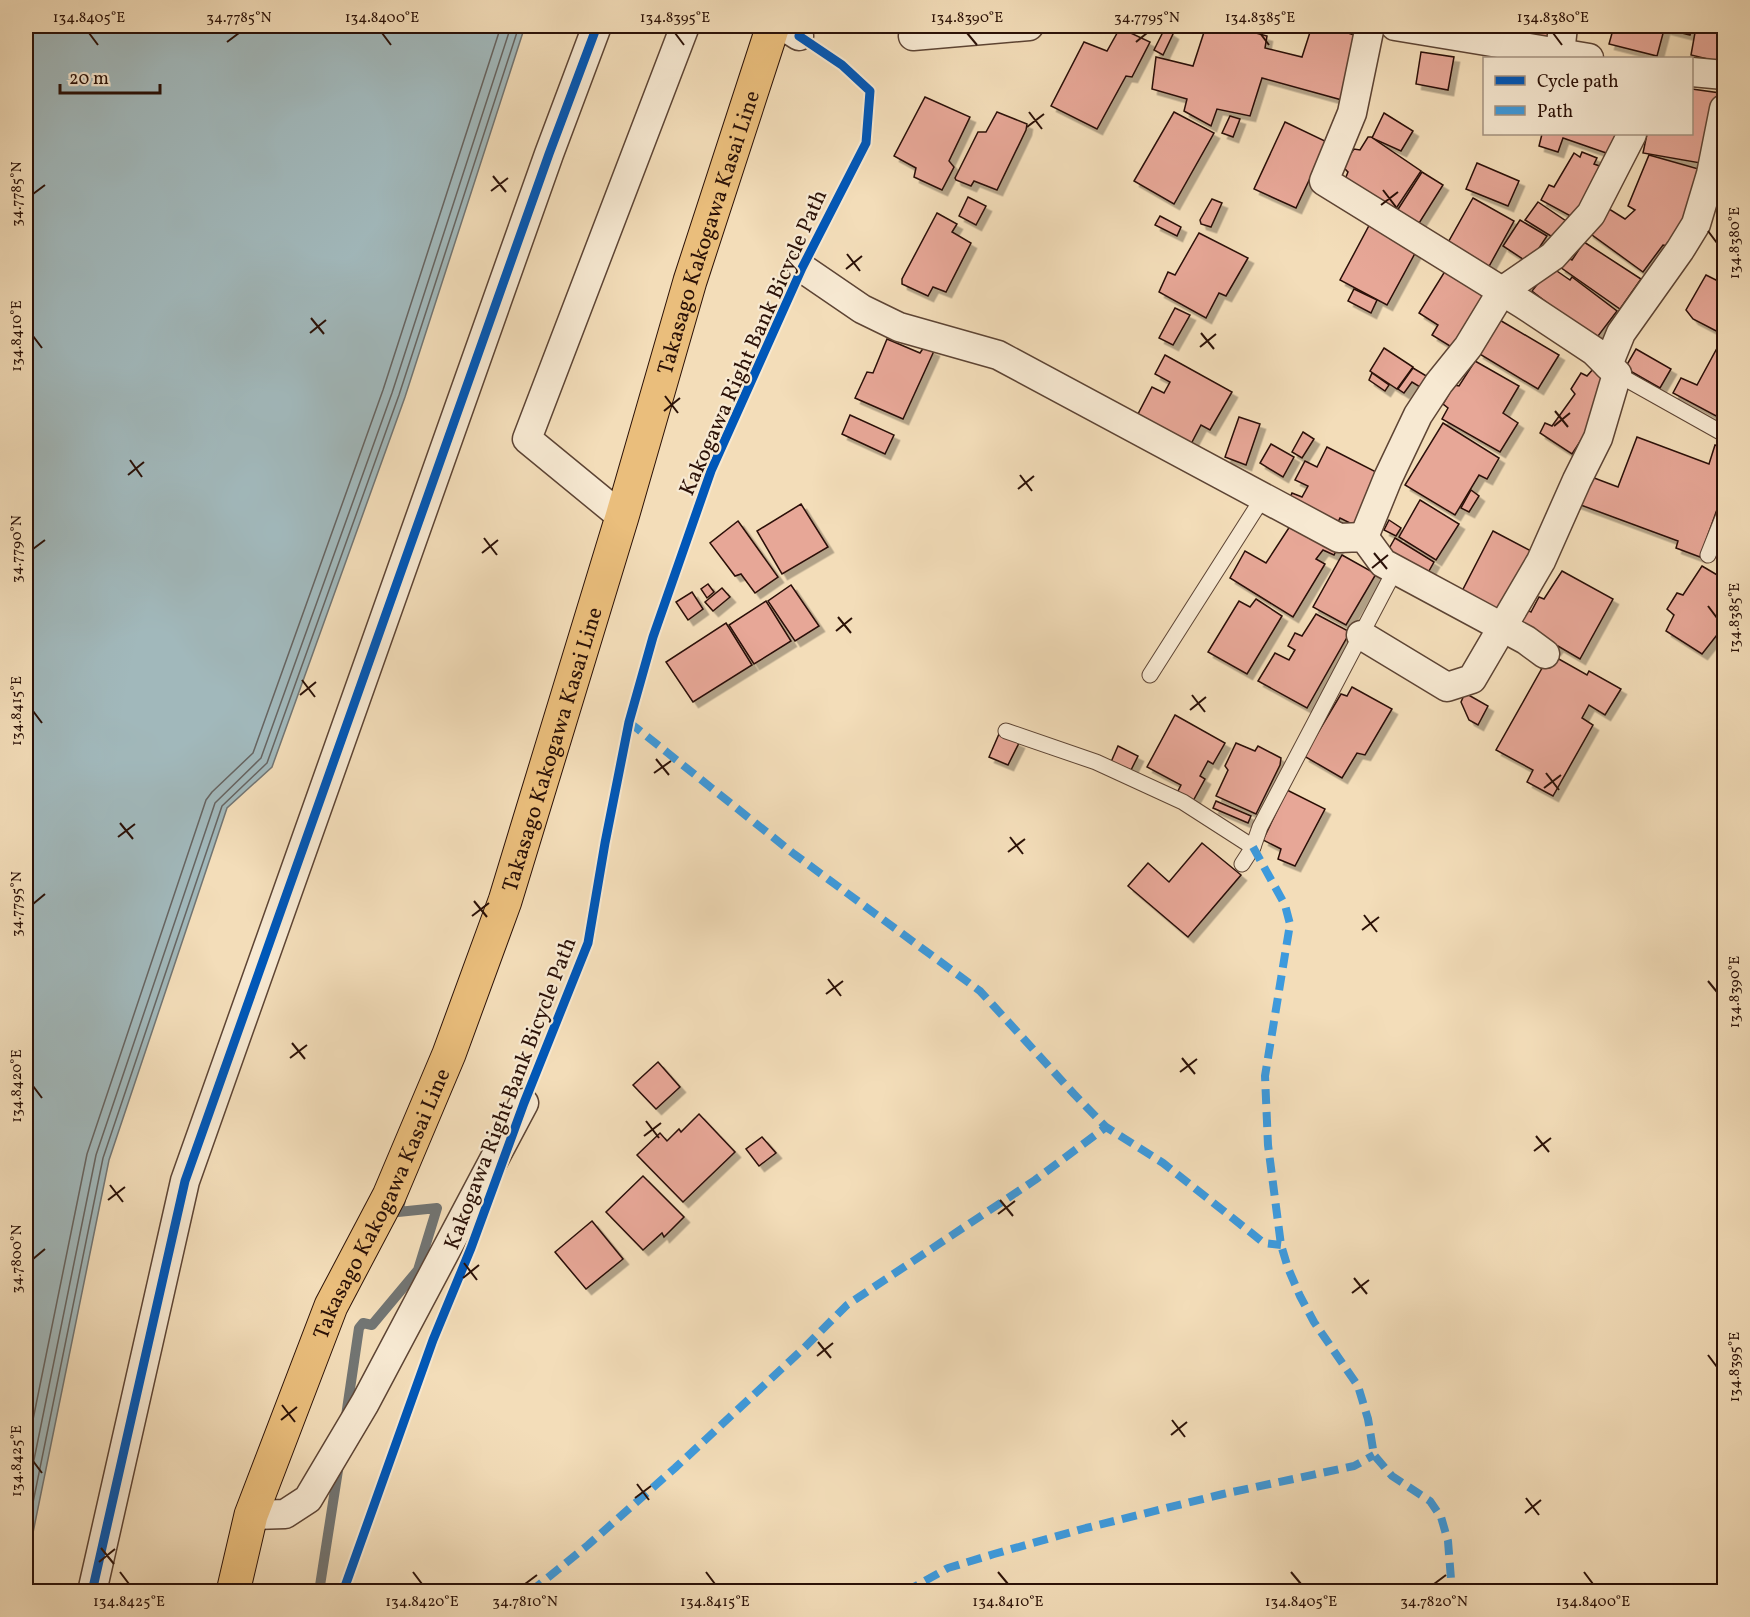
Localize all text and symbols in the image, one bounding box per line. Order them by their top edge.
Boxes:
text: 134.8405°E [53,8,125,29]
text: 34.7785°N [206,8,272,29]
text: 134.8400°E [345,8,419,29]
text: 134.8395°E [640,8,710,29]
text: 134.8390°E [931,8,1003,29]
text: 34.7795°N [1114,8,1180,29]
text: 134.8385°E [1225,8,1295,29]
text: 134.8380°E [1517,8,1589,29]
scale bar [60,57,160,95]
legend [1483,57,1693,135]
text: 20 m [69,67,109,92]
text: Cycle path [1537,70,1619,95]
street label: Takasago Kakogawa Kasai Line [651,87,769,379]
text: Path [1537,100,1573,125]
text: 34.7785°N [7,161,28,227]
street label: Kakogawa Right Bank Bicycle Path [673,185,836,501]
text: 134.8380°E [1725,207,1746,279]
text: 134.8410°E [7,300,28,372]
text: 34.7790°N [7,515,28,583]
text: 134.8385°E [1725,583,1746,653]
street label: Takasago Kakogawa Kasai Line [496,604,612,896]
text: 134.8415°E [7,676,28,746]
text: 34.7795°N [7,871,28,937]
street label: Kakogawa Right Bank Bicycle Path [437,933,585,1255]
text: 134.8390°E [1725,956,1746,1028]
text: 134.8420°E [7,1049,28,1123]
street label: Takasago Kakogawa Kasai Line [307,1064,459,1344]
text: 34.7800°N [7,1224,28,1294]
text: 134.8395°E [1725,1332,1746,1402]
text: 134.8425°E [7,1425,28,1497]
text: 134.8425°E [93,1592,165,1613]
text: 134.8420°E [385,1592,459,1613]
text: 34.7810°N [492,1592,558,1613]
text: 134.8415°E [680,1592,750,1613]
text: 134.8410°E [972,1592,1044,1613]
text: 134.8405°E [1265,1592,1337,1613]
text: 34.7820°N [1400,1592,1468,1613]
text: 134.8400°E [1556,1592,1630,1613]

